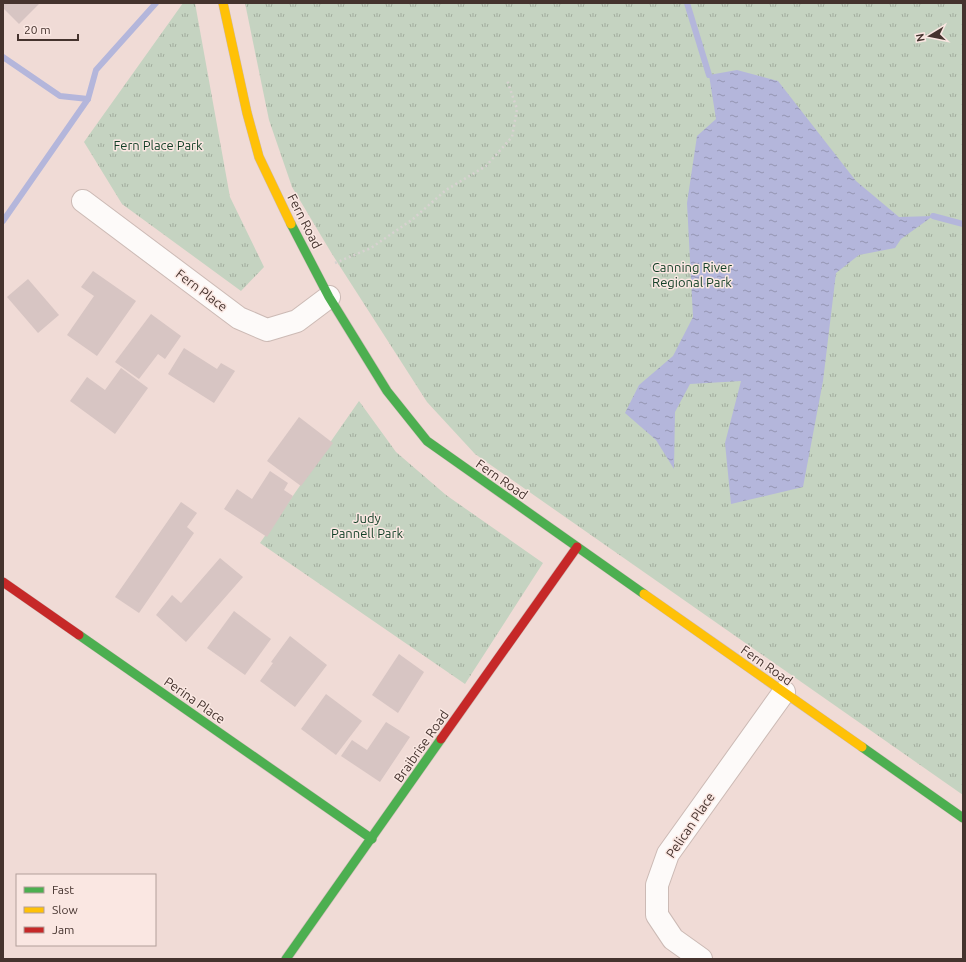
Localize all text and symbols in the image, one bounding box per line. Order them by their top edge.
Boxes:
scale bar [18,16,78,42]
north arrow [910,16,950,56]
text: 20 m [24,23,51,36]
text: N [914,33,927,43]
park label: Fern Place Park [113,138,203,152]
street label: Fern Road [285,191,325,251]
park label: Canning River Regional Park [652,260,732,289]
street label: Fern Place [174,266,230,314]
street label: Fern Road [474,456,530,502]
park label: Judy Pannell Park [331,511,403,540]
street label: Fern Road [739,642,795,688]
street label: Perina Place [162,674,228,726]
street label: Braibrise Road [391,707,451,785]
street label: Pelican Place [663,790,717,860]
legend [16,874,156,946]
text: Fast [52,883,74,896]
text: Slow [52,903,78,916]
text: Jam [52,923,74,936]

